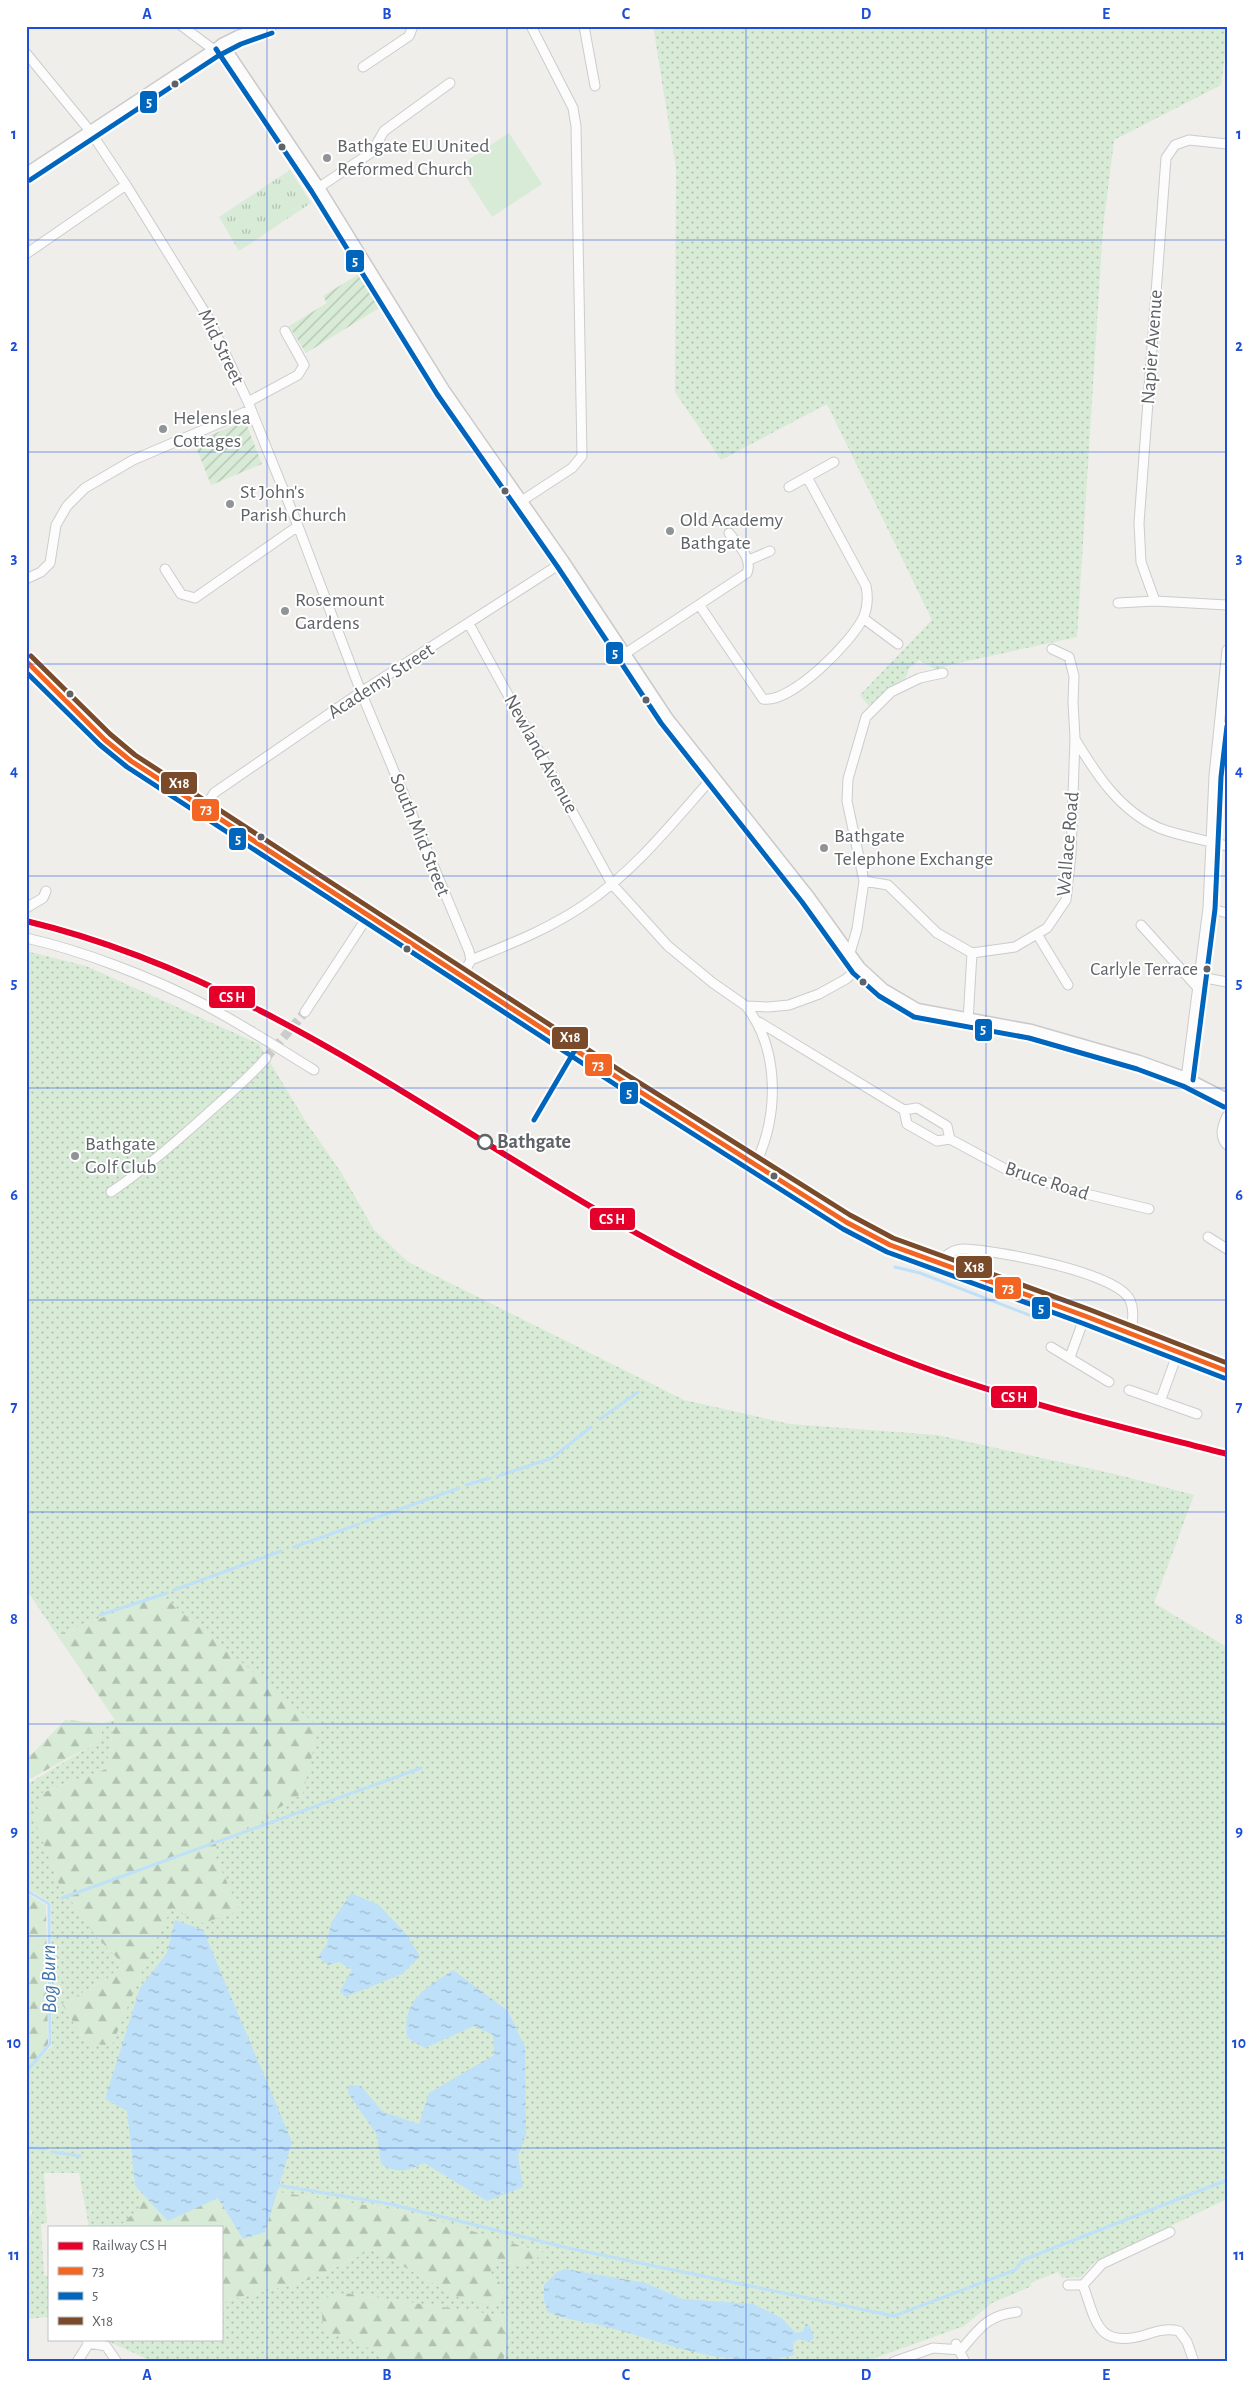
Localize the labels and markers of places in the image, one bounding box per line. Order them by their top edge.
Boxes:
unlabelled marker [170,79,180,89]
place label: Bathgate EU United Reformed Church [337,136,490,179]
unlabelled marker [277,142,287,152]
marker: Bathgate EU United Reformed Church [321,152,333,164]
place label: Helenslea Cottages [173,408,251,451]
marker: Helenslea Cottages [157,423,169,435]
place label: St John's Parish Church [240,482,347,525]
unlabelled marker [500,486,510,496]
marker: St John's Parish Church [224,498,236,510]
place label: Old Academy Bathgate [680,510,783,553]
marker: Old Academy Bathgate [664,525,676,537]
place label: Rosemount Gardens [295,590,385,633]
marker: Rosemount Gardens [279,605,291,617]
unlabelled marker [65,689,75,699]
unlabelled marker [641,695,651,705]
place label: Bathgate Telephone Exchange [834,826,993,869]
unlabelled marker [256,832,266,842]
marker: Bathgate Telephone Exchange [818,842,830,854]
unlabelled marker [402,944,412,954]
place label: Carlyle Terrace [1090,960,1198,979]
marker: Carlyle Terrace [1202,964,1212,974]
unlabelled marker [858,977,868,987]
place label: Bathgate [497,1132,571,1152]
place label: Bathgate Golf Club [85,1134,157,1177]
marker: Bathgate [477,1134,493,1150]
marker: Bathgate Golf Club [69,1150,81,1162]
unlabelled marker [769,1171,779,1181]

